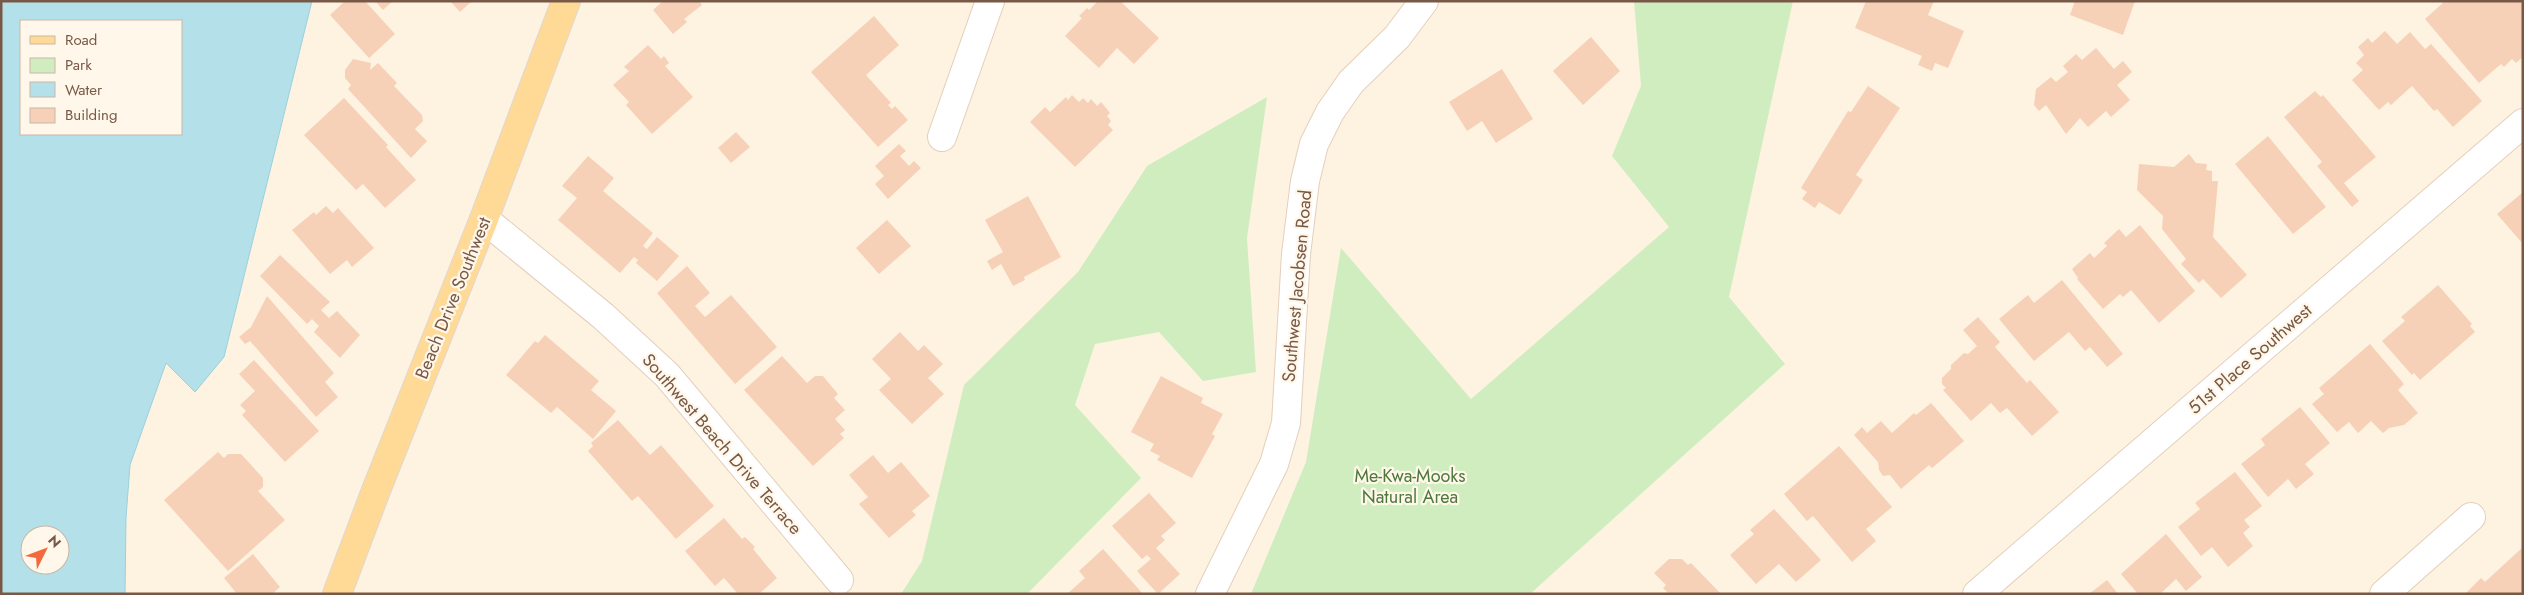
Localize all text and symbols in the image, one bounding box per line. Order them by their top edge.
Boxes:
legend [20,20,182,135]
text: Road [65,29,97,51]
text: Park [65,54,92,76]
text: Water [65,79,103,101]
text: Building [65,104,117,126]
street label: Southwest Jacobsen Road [1276,189,1318,383]
street label: Beach Drive Southwest [409,213,498,383]
street label: 51st Place Southwest [2182,297,2318,420]
street label: Southwest Beach Drive Terrace [636,348,808,540]
park label: Me-Kwa-Mooks Natural Area [1355,463,1466,510]
north arrow [20,525,70,575]
text: N [44,530,66,552]

